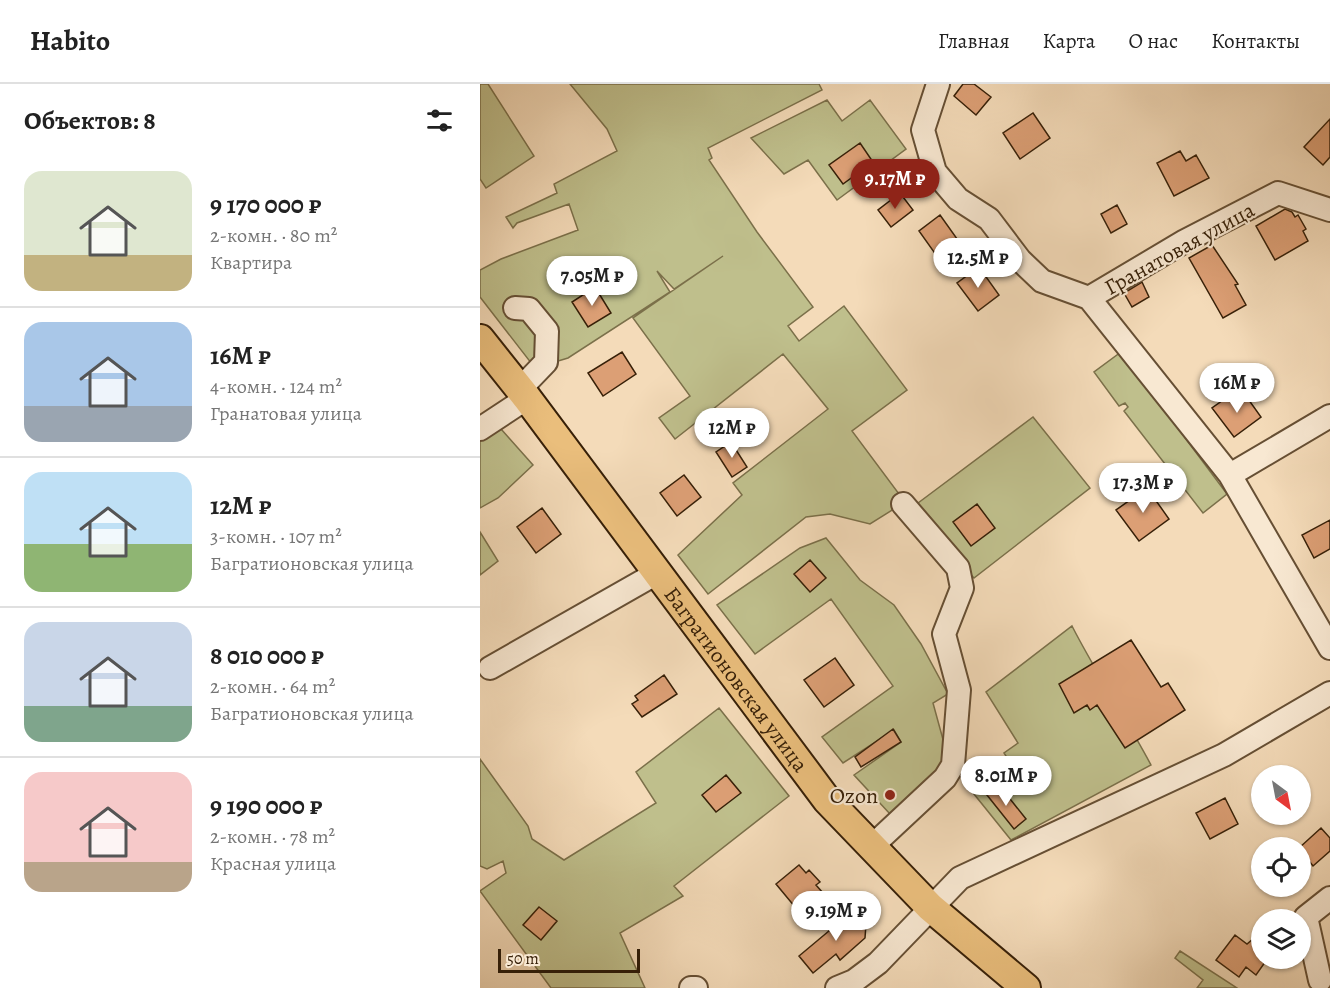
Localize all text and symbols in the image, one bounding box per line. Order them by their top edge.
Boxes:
text: Habito [30,22,110,60]
text: Главная [938,27,1010,55]
text: Карта [1043,27,1095,55]
text: О нас [1128,27,1178,55]
text: Контакты [1211,27,1300,55]
text: Объектов: 8 [24,103,156,138]
icon: filters [423,104,456,137]
pin: 9.17M ₽ [840,159,950,210]
text: 9.17M ₽ [865,165,925,192]
text: 9 170 000 ₽ [210,187,322,222]
icon: home [72,195,144,267]
street label: Гранатовая улица [1099,195,1261,303]
text: 2-комн. · 80 m² [210,222,337,249]
pin: 12.5M ₽ [923,238,1033,289]
text: 12.5M ₽ [947,244,1009,271]
text: Квартира [210,249,292,276]
pin: 7.05M ₽ [537,256,647,307]
text: 7.05M ₽ [560,262,624,289]
text: 16M ₽ [210,338,271,373]
icon: home [72,346,144,418]
pin: 16M ₽ [1195,363,1279,414]
text: 16M ₽ [1214,369,1260,396]
text: 4-комн. · 124 m² [210,373,342,400]
text: Гранатовая улица [210,400,362,427]
pin: 12M ₽ [690,408,774,459]
text: 12M ₽ [708,414,756,441]
pin: 17.3M ₽ [1088,463,1198,514]
text: 17.3M ₽ [1113,469,1173,496]
text: 12M ₽ [210,488,271,523]
icon: home [72,496,144,568]
text: 3-комн. · 107 m² [210,523,342,550]
text: Багратионовская улица [210,550,414,577]
street label: Багратионовская улица [657,581,815,779]
text: 8 010 000 ₽ [210,638,324,673]
icon: home [72,646,144,718]
text: 2-комн. · 64 m² [210,673,335,700]
text: Багратионовская улица [210,700,414,727]
pin: 8.01M ₽ [951,756,1061,807]
text: 8.01M ₽ [975,762,1037,789]
north arrow [1251,765,1311,825]
map controls [1251,765,1311,969]
place label: Ozon [830,781,878,811]
text: 9 190 000 ₽ [210,788,322,823]
marker: Ozon [883,788,897,802]
icon: home [72,796,144,868]
text: 2-комн. · 78 m² [210,823,335,850]
button: locate [1251,837,1311,897]
text: Красная улица [210,850,336,877]
pin: 9.19M ₽ [781,891,891,942]
text: 9.19M ₽ [805,897,867,924]
button: layers [1251,909,1311,969]
scale bar [498,946,640,974]
text: 50 m [507,948,539,970]

